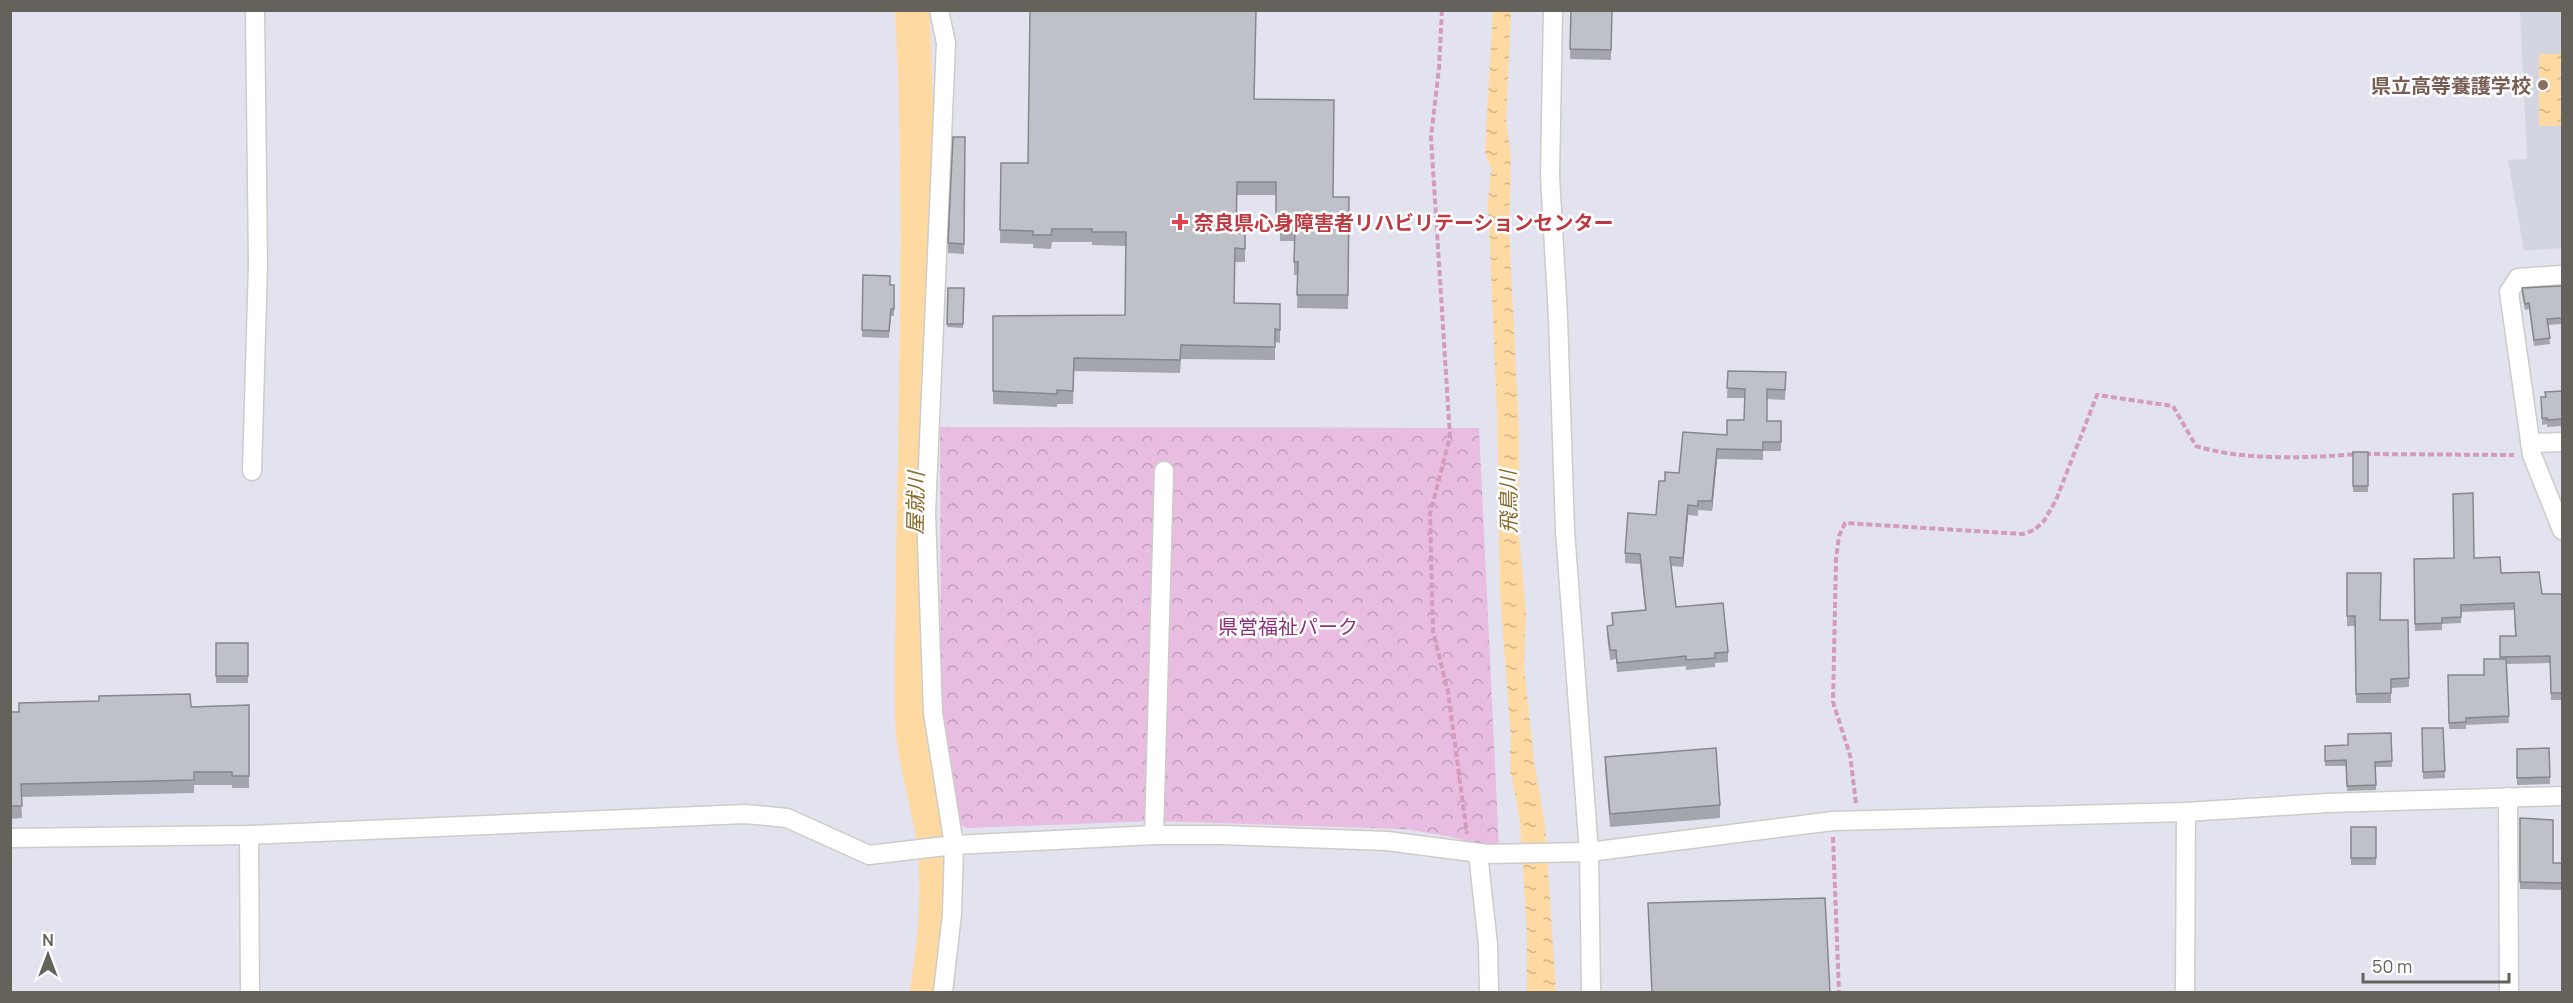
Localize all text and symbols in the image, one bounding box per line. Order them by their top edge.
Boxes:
place label: 県立高等養護学校 [2371,72,2531,99]
marker: 県立高等養護学校 [2536,78,2550,92]
place label: 奈良県心身障害者リハビリテーションセンター [1194,209,1614,236]
marker: 奈良県心身障害者リハビリテーションセンター [1171,213,1189,231]
water label: 飛鳥川 [1493,468,1523,534]
water label: 屋就川 [900,469,930,535]
park label: 県営福祉パーク [1218,613,1358,640]
north arrow [18,925,78,985]
text: N [42,929,54,951]
scale bar [2363,946,2508,984]
text: 50 m [2372,954,2412,978]

